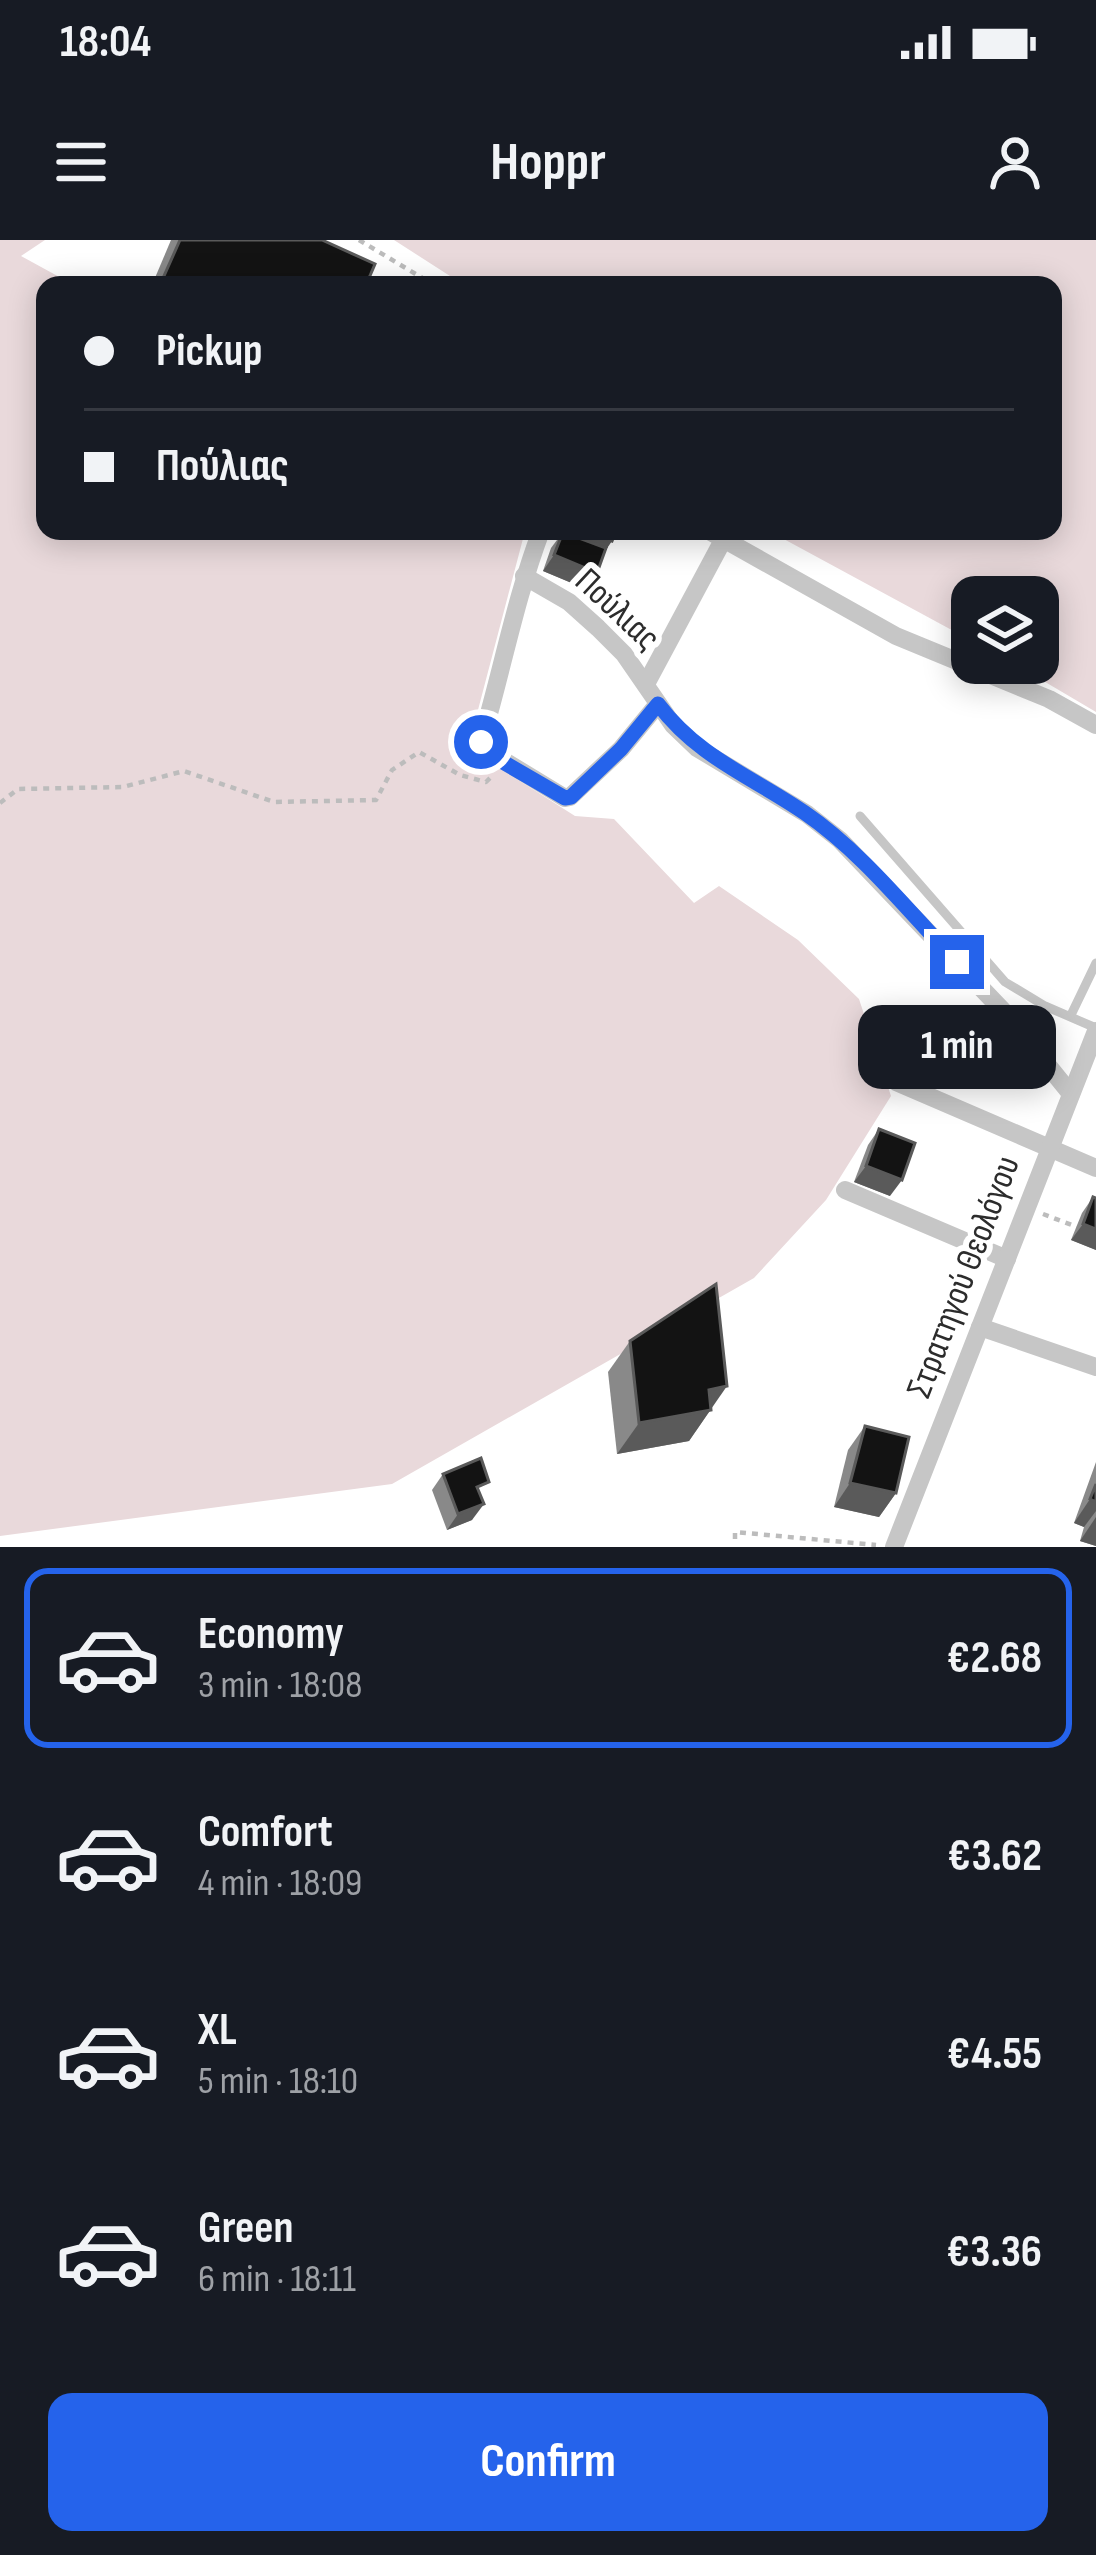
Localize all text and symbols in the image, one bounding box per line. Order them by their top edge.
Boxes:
text: 18:04 [60,15,151,70]
icon: menu [48,129,114,195]
icon: person [982,129,1048,195]
text: Hoppr [490,130,606,195]
text: Pickup [156,324,263,379]
text: Πούλιας [156,439,289,494]
street label: Πούλιας [566,560,668,660]
map controls [951,576,1059,684]
button: layers [951,576,1059,684]
route start [454,715,508,769]
route end [930,935,984,989]
callout: 1 min [858,1004,1056,1088]
text: 1 min [921,1023,993,1070]
street label: Στρατηγού Θεολόγου [898,1150,1030,1404]
icon: car [54,1604,162,1712]
text: Economy [198,1607,344,1662]
text: €2.68 [947,1631,1042,1686]
text: 3 min · 18:08 [198,1662,362,1709]
icon: car [54,1802,162,1910]
text: Comfort [198,1805,333,1860]
text: €3.62 [948,1829,1042,1884]
text: 4 min · 18:09 [198,1860,362,1907]
icon: car [54,2000,162,2108]
text: XL [198,2003,237,2058]
text: €4.55 [947,2027,1042,2082]
text: 5 min · 18:10 [198,2058,358,2105]
icon: car [54,2198,162,2306]
text: Green [198,2201,294,2256]
text: €3.36 [946,2225,1042,2280]
text: 6 min · 18:11 [198,2256,356,2303]
button: Confirm [48,2393,1048,2531]

